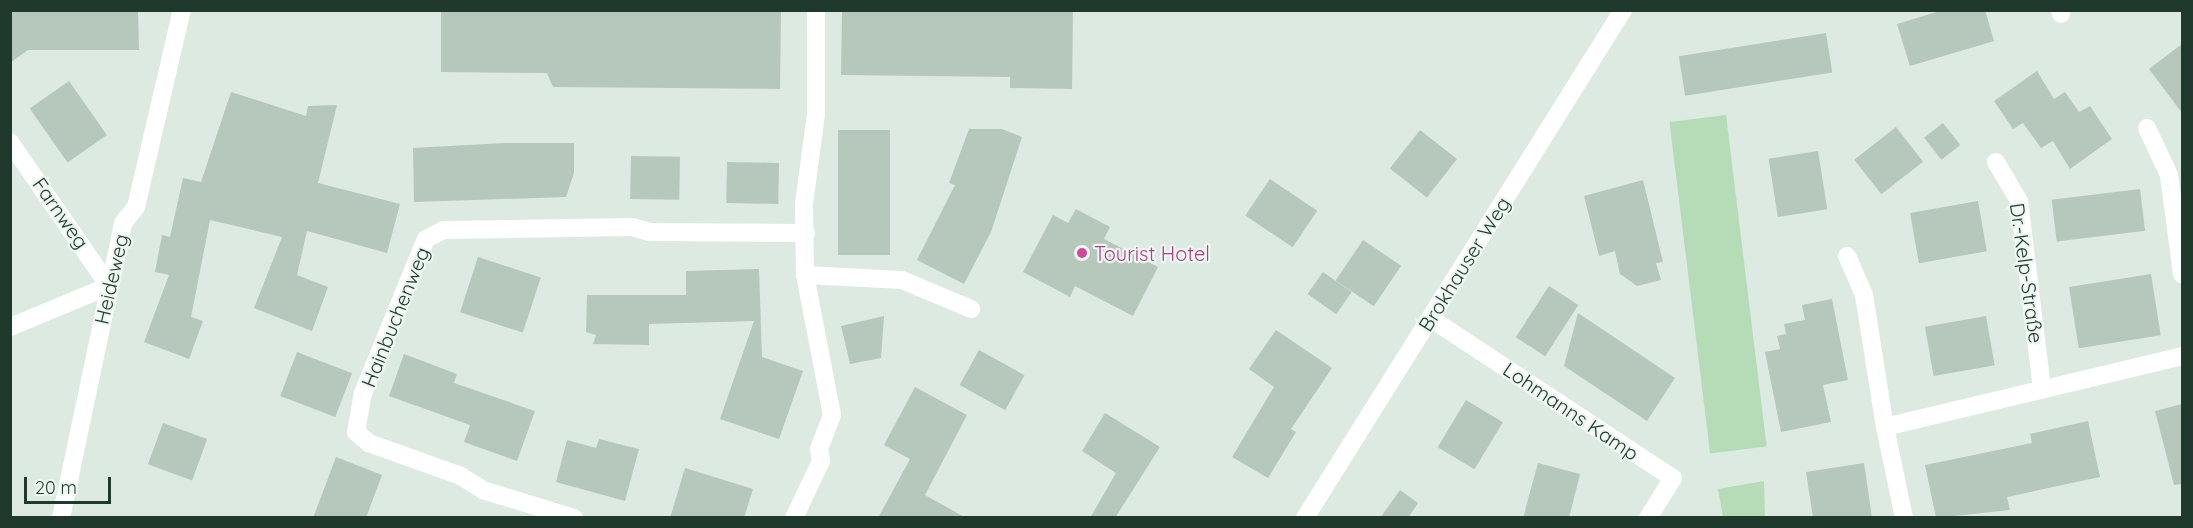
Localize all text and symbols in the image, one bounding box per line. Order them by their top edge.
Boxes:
street label: Farnweg [28,173,94,253]
street label: Brokhauser Weg [1413,192,1515,336]
street label: Dr.-Kelp-Straße [2005,201,2049,345]
street label: Heideweg [89,231,133,327]
place label: Tourist Hotel [1094,241,1210,265]
street label: Hainbuchenweg [356,243,434,391]
marker: Tourist Hotel [1075,246,1089,260]
street label: Lohmanns Kamp [1499,357,1643,465]
scale bar [27,465,114,503]
text: 20 m [35,476,77,499]

